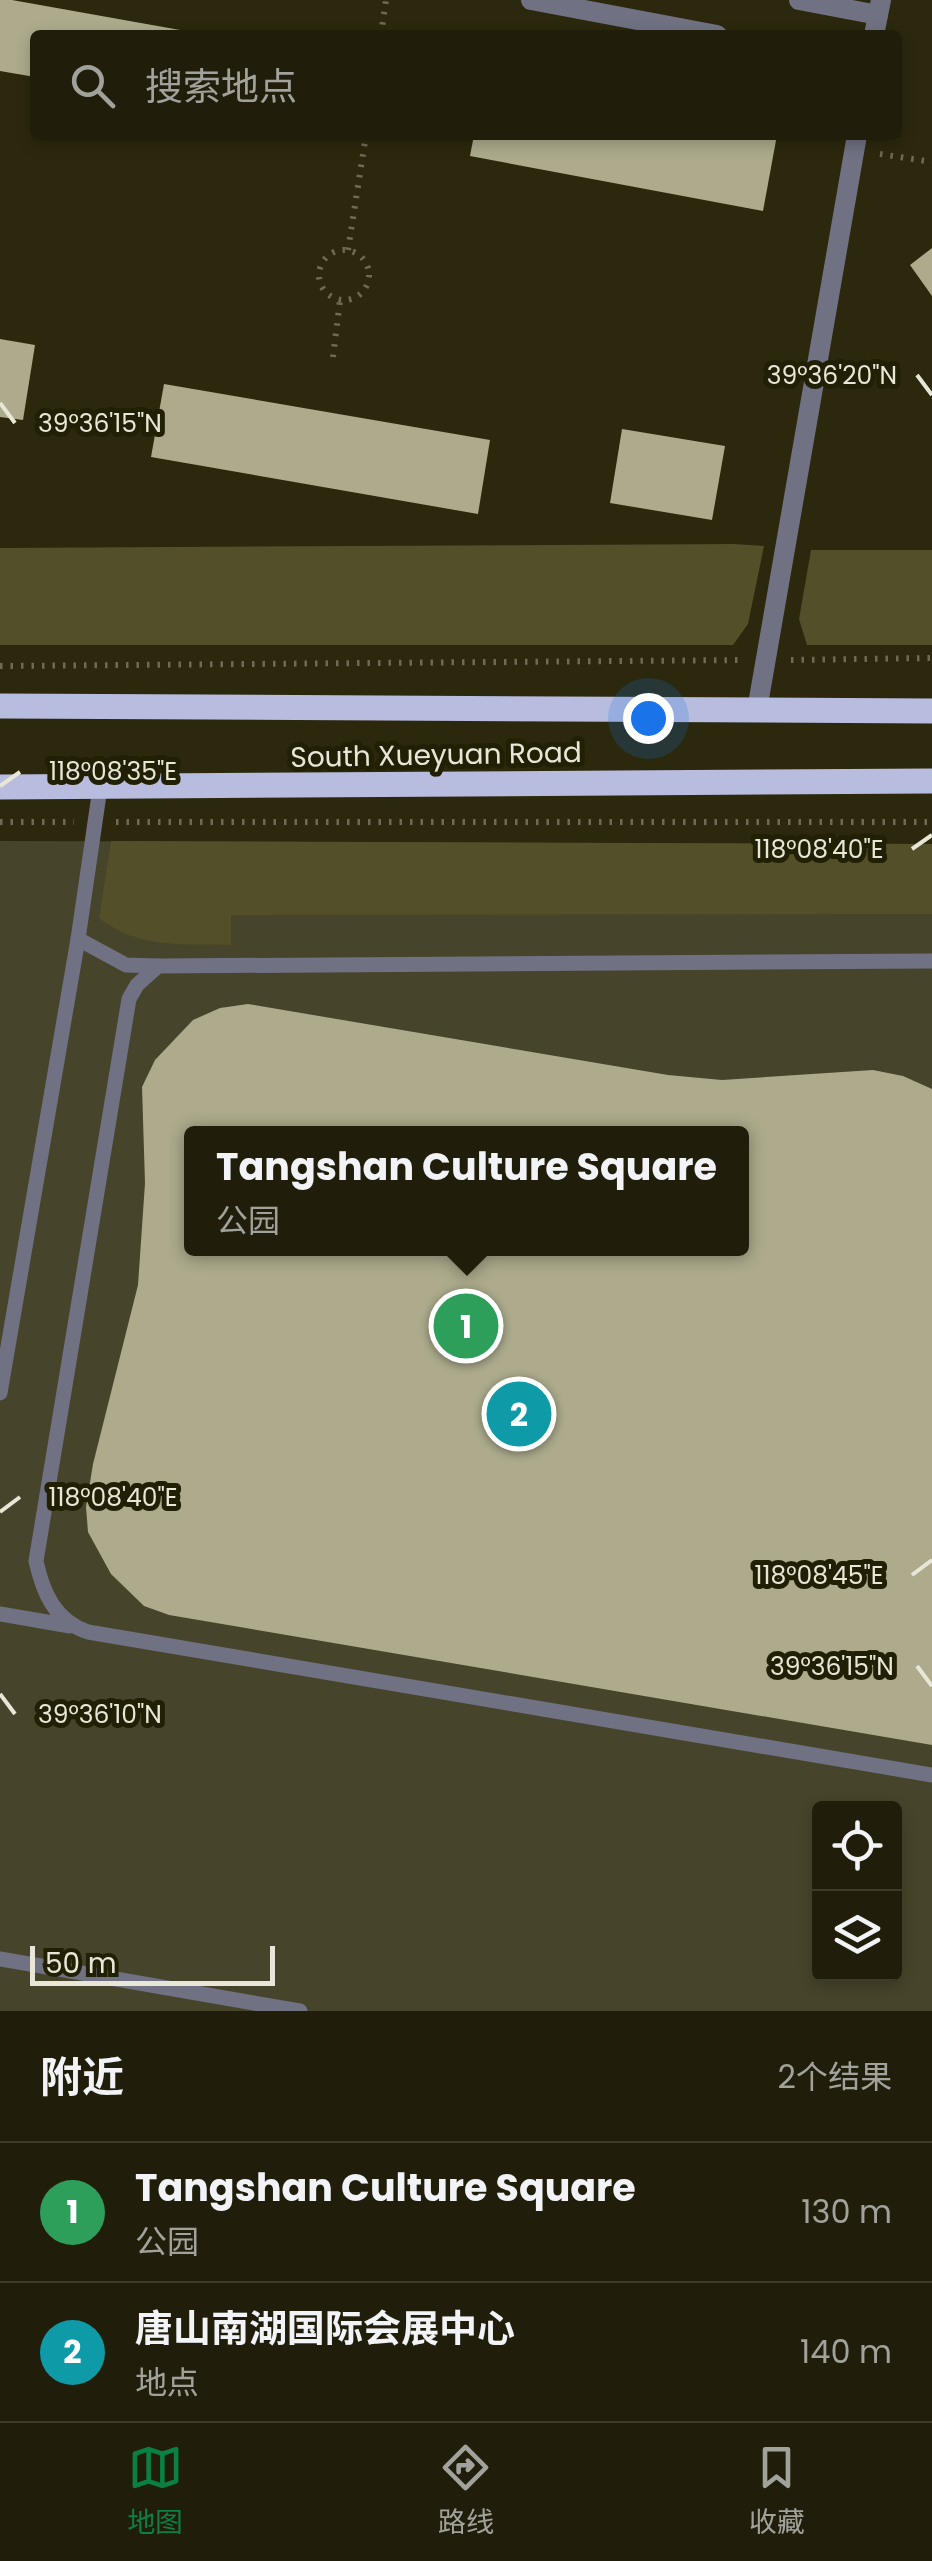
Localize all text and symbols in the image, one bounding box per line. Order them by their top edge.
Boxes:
search box [30,30,902,140]
icon: search [65,58,120,113]
text: 搜索地点 [145,60,297,113]
text: 39°36'20"N [767,358,897,393]
text: 39°36'15"N [38,406,162,441]
your location [623,693,674,744]
street label: South Xueyuan Road [290,733,582,777]
text: 118°08'35"E [49,754,177,789]
text: 118°08'40"E [754,832,884,867]
popup [184,1126,749,1256]
text: Tangshan Culture Square [216,1140,717,1193]
text: 公园 [216,1198,280,1243]
pin: 1 [434,1288,498,1364]
pin: 2 [486,1376,552,1452]
text: 118°08'40"E [48,1480,178,1515]
text: 118°08'45"E [754,1558,884,1593]
text: 39°36'15"N [770,1649,894,1684]
text: 39°36'10"N [38,1697,162,1732]
map controls [812,1801,902,1981]
button: locate [812,1801,902,1891]
button: layers [812,1891,902,1981]
scale bar [30,1941,275,1986]
text: 50 m [45,1944,116,1983]
text: 附近 [40,2048,124,2107]
text: 2个结果 [778,2054,892,2099]
text: Tangshan Culture Square [135,2161,636,2214]
text: 1 [66,2189,79,2234]
text: 130 m [801,2189,892,2234]
text: 公园 [135,2219,199,2264]
text: 唐山南湖国际会展中心 [135,2302,515,2355]
text: 2 [63,2329,82,2374]
text: 140 m [800,2329,892,2374]
text: 地点 [135,2360,199,2405]
tab: 地图 [127,2440,183,2544]
tab: 路线 [438,2440,494,2544]
tab: 收藏 [749,2440,805,2544]

